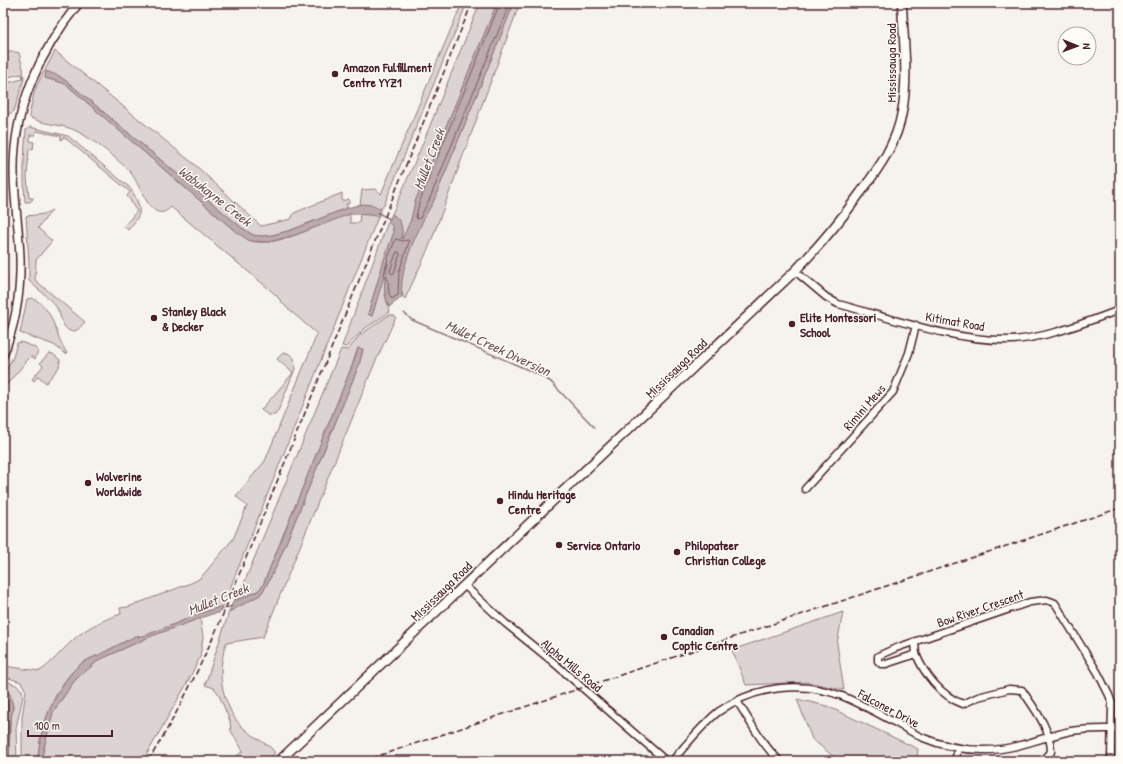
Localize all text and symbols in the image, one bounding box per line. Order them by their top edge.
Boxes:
street label: Mississauga Road [882,23,900,103]
north arrow [1057,26,1097,66]
text: N [1080,43,1094,49]
place label: Amazon Fulfillment Centre YYZ1 [343,58,432,91]
marker: Amazon Fulfillment Centre YYZ1 [330,69,340,79]
water label: Mullet Creek [408,125,449,192]
water label: Wabukayne Creek [174,161,257,232]
place label: Stanley Black & Decker [162,302,227,335]
street label: Kitimat Road [924,307,986,335]
place label: Elite Montessori School [800,308,877,341]
marker: Stanley Black & Decker [149,313,159,323]
water label: Mullet Creek Diversion [443,315,555,381]
marker: Elite Montessori School [787,319,797,329]
street label: Mississauga Road [641,334,711,402]
street label: Rimini Mews [839,380,889,434]
place label: Wolverine Worldwide [96,467,143,500]
marker: Wolverine Worldwide [83,478,93,488]
place label: Hindu Heritage Centre [508,485,577,518]
marker: Hindu Heritage Centre [495,496,505,506]
place label: Service Ontario [567,536,641,554]
place label: Philopateer Christian College [685,536,767,570]
marker: Service Ontario [554,540,564,550]
marker: Philopateer Christian College [672,547,682,557]
street label: Mississauga Road [406,557,476,625]
water label: Mullet Creek [185,577,252,619]
street label: Bow River Crescent [934,585,1026,631]
place label: Canadian Coptic Centre [672,621,739,655]
marker: Canadian Coptic Centre [659,632,669,642]
street label: Alpha Mills Road [538,634,606,696]
street label: Falconer Drive [854,684,923,732]
scale bar [28,712,112,738]
text: 100 m [34,717,60,734]

